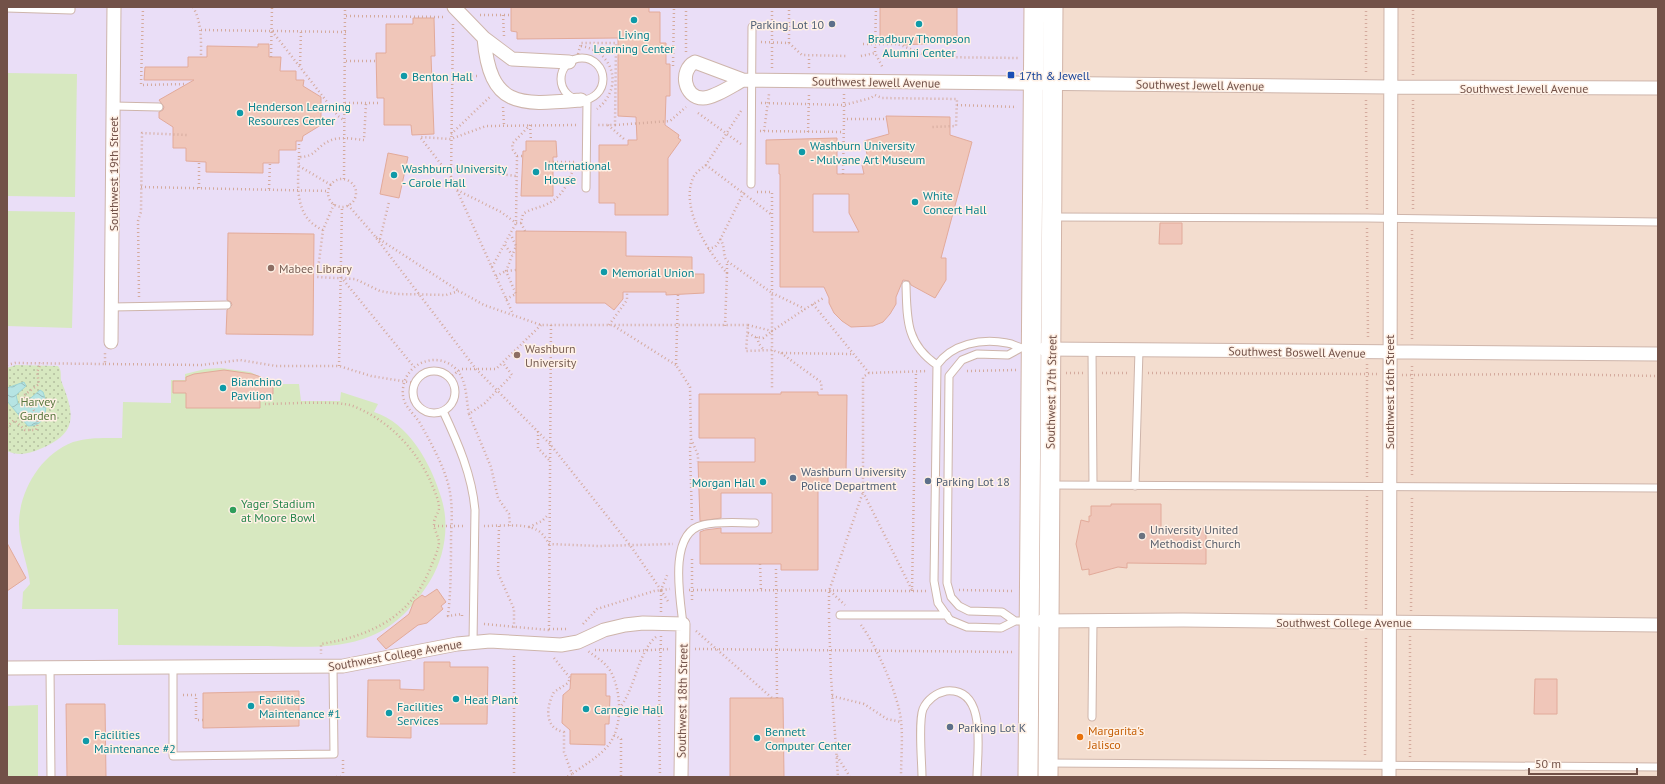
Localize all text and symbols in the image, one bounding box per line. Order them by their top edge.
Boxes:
marker: Living Learning Center [629,15,639,25]
place label: Parking Lot 10 [750,17,824,32]
marker: Parking Lot 10 [827,19,837,29]
marker: Bradbury Thompson Alumni Center [914,19,924,29]
place label: Living Learning Center [594,27,674,56]
place label: Bradbury Thompson Alumni Center [868,31,970,60]
place label: 17th & Jewell [1019,68,1090,83]
place label: Benton Hall [412,69,473,84]
marker: 17th & Jewell [1006,70,1016,80]
marker: Benton Hall [399,71,409,81]
street label: Southwest Jewell Avenue [812,73,940,91]
street label: Southwest Jewell Avenue [1136,76,1264,94]
street label: Southwest Jewell Avenue [1460,81,1588,96]
place label: Henderson Learning Resources Center [248,99,351,128]
marker: Henderson Learning Resources Center [235,108,245,118]
street label: Southwest 19th Street [106,117,121,231]
place label: Washburn University - Mulvane Art Museum [810,138,925,167]
marker: Washburn University - Mulvane Art Museum [797,147,807,157]
place label: International House [544,158,611,187]
place label: Washburn University - Carole Hall [402,161,508,190]
marker: International House [531,167,541,177]
marker: Washburn University - Carole Hall [389,170,399,180]
place label: White Concert Hall [923,188,987,217]
marker: White Concert Hall [910,197,920,207]
place label: Mabee Library [279,261,352,276]
marker: Mabee Library [266,263,276,273]
place label: Memorial Union [612,265,694,280]
marker: Memorial Union [599,267,609,277]
street label: Southwest 17th Street [1043,335,1059,449]
street label: Southwest 16th Street [1382,335,1397,449]
place label: Washburn University [525,341,577,370]
street label: Southwest Boswell Avenue [1228,343,1366,361]
marker: Washburn University [512,350,522,360]
place label: Bianchino Pavilion [231,374,282,403]
marker: Bianchino Pavilion [218,383,228,393]
park label: Harvey Garden [20,394,56,423]
place label: Washburn University Police Department [801,464,907,493]
marker: Washburn University Police Department [788,473,798,483]
place label: Parking Lot 18 [936,474,1010,489]
place label: Morgan Hall [692,475,755,490]
marker: Parking Lot 18 [923,476,933,486]
marker: Morgan Hall [758,477,768,487]
place label: Yager Stadium at Moore Bowl [241,496,316,525]
marker: Yager Stadium at Moore Bowl [228,505,238,515]
place label: University United Methodist Church [1150,522,1241,551]
marker: University United Methodist Church [1137,531,1147,541]
street label: Southwest College Avenue [1276,615,1412,630]
street label: Southwest College Avenue [327,636,463,674]
street label: Southwest 18th Street [674,644,690,758]
place label: Facilities Maintenance #1 [259,692,341,721]
place label: Heat Plant [464,692,518,707]
marker: Heat Plant [451,694,461,704]
place label: Facilities Services [397,699,443,728]
marker: Facilities Maintenance #1 [246,701,256,711]
place label: Carnegie Hall [594,702,664,717]
marker: Carnegie Hall [581,704,591,714]
marker: Facilities Services [384,708,394,718]
place label: Parking Lot K [958,720,1026,735]
marker: Parking Lot K [945,722,955,732]
place label: Margarita's Jalisco [1087,723,1144,752]
place label: Bennett Computer Center [765,724,851,753]
place label: Facilities Maintenance #2 [94,727,176,756]
marker: Margarita's Jalisco [1075,732,1085,742]
marker: Bennett Computer Center [752,733,762,743]
marker: Facilities Maintenance #2 [81,736,91,746]
scale bar [1529,750,1637,776]
text: 50 m [1535,756,1561,771]

